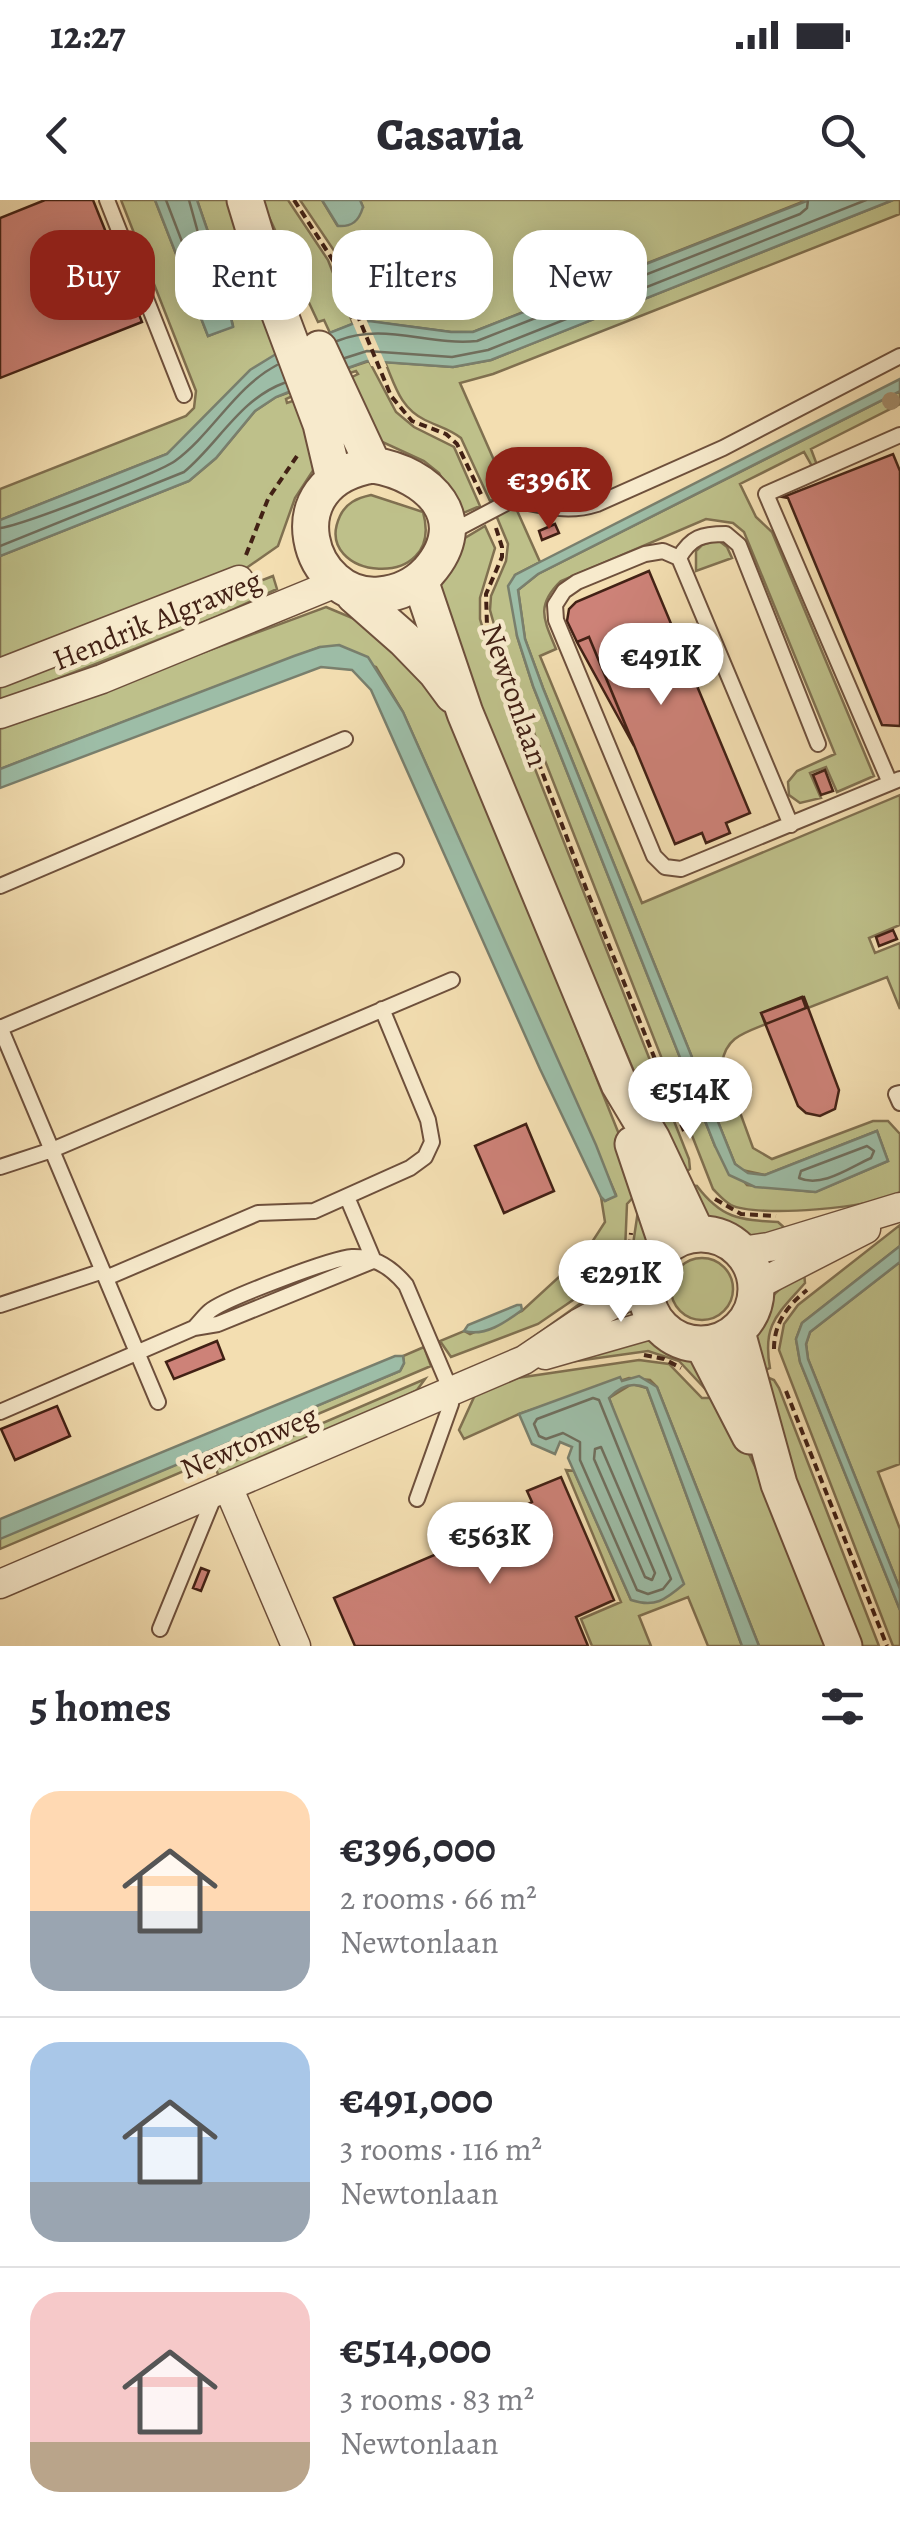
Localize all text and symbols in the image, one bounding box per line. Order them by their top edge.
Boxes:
text: 12:27 [50,9,126,61]
text: Casavia [377,104,523,166]
icon: back [30,108,85,163]
icon: search [815,108,870,163]
chip: Buy [30,230,155,320]
chip: Rent [175,230,312,320]
chip: Filters [332,230,493,320]
chip: New [513,230,647,320]
pin: €396K [479,447,619,532]
text: €396K [508,457,590,501]
street label: Hendrik Algraweg [47,560,267,680]
street label: Newtonlaan [472,618,558,772]
pin: €491K [591,623,731,708]
text: €491K [621,633,701,677]
pin: €514K [620,1057,760,1142]
text: €514K [650,1067,730,1111]
pin: €291K [551,1240,691,1325]
text: €291K [580,1250,662,1294]
street label: Newtonweg [174,1395,324,1489]
pin: €563K [420,1502,560,1587]
text: €563K [449,1512,531,1556]
text: 5 homes [30,1678,171,1735]
icon: filters [815,1679,870,1734]
text: €396,000 [340,1819,496,1876]
icon: home [110,1831,230,1951]
text: 2 rooms · 66 m² [340,1876,537,1920]
text: Newtonlaan [340,1920,498,1964]
text: €491,000 [340,2070,493,2127]
icon: home [110,2082,230,2202]
text: 3 rooms · 116 m² [340,2127,542,2171]
text: Newtonlaan [340,2171,498,2215]
text: €514,000 [340,2320,492,2377]
icon: home [110,2332,230,2452]
text: 3 rooms · 83 m² [340,2377,534,2421]
text: Newtonlaan [340,2421,498,2465]

